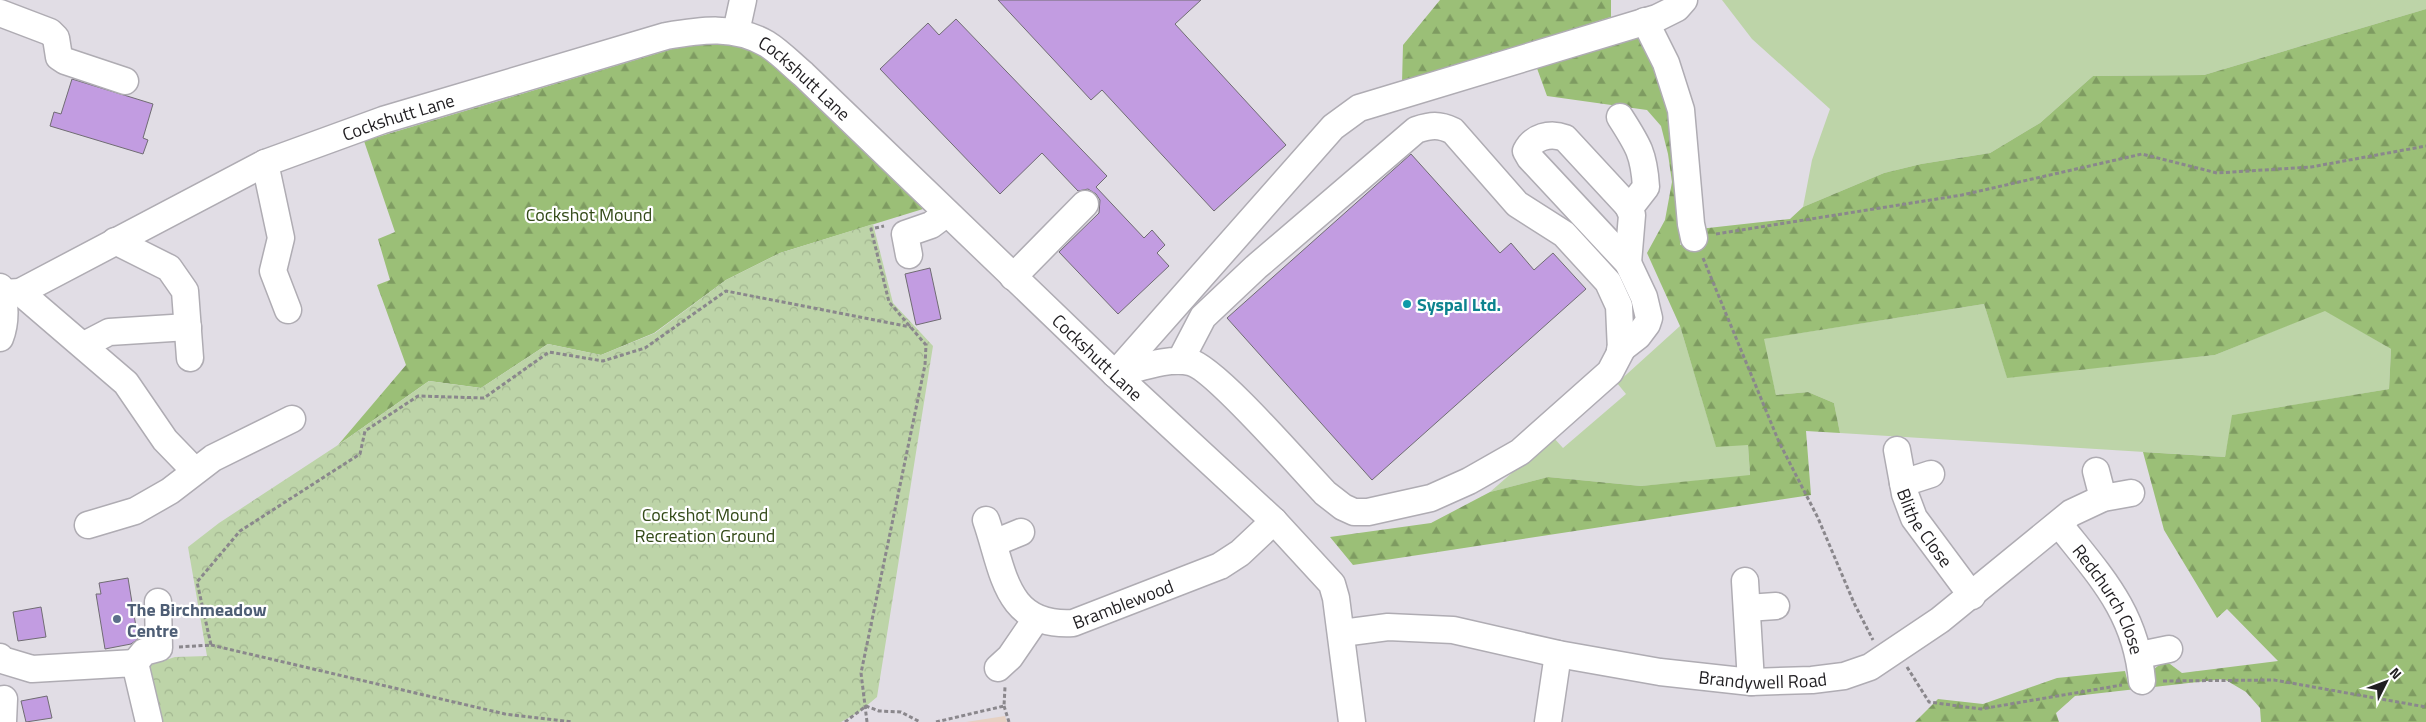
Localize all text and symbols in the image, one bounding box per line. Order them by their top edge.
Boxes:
street label: Cockshutt Lane [754,28,857,127]
street label: Cockshutt Lane [338,86,457,147]
park label: Cockshot Mound [526,201,652,228]
place label: Syspal Ltd. [1417,291,1501,318]
marker: Syspal Ltd. [1401,298,1413,310]
street label: Cockshutt Lane [1046,307,1149,407]
street label: Blithe Close [1890,484,1960,573]
park label: Cockshot Mound Recreation Ground [635,501,775,549]
street label: Redchurch Close [2066,538,2151,657]
street label: Bramblewood [1068,572,1177,635]
place label: The Birchmeadow Centre [127,596,267,644]
marker: The Birchmeadow Centre [111,613,123,625]
north arrow [2361,657,2411,707]
text: N [2385,662,2407,684]
street label: Brandywell Road [1697,663,1828,696]

